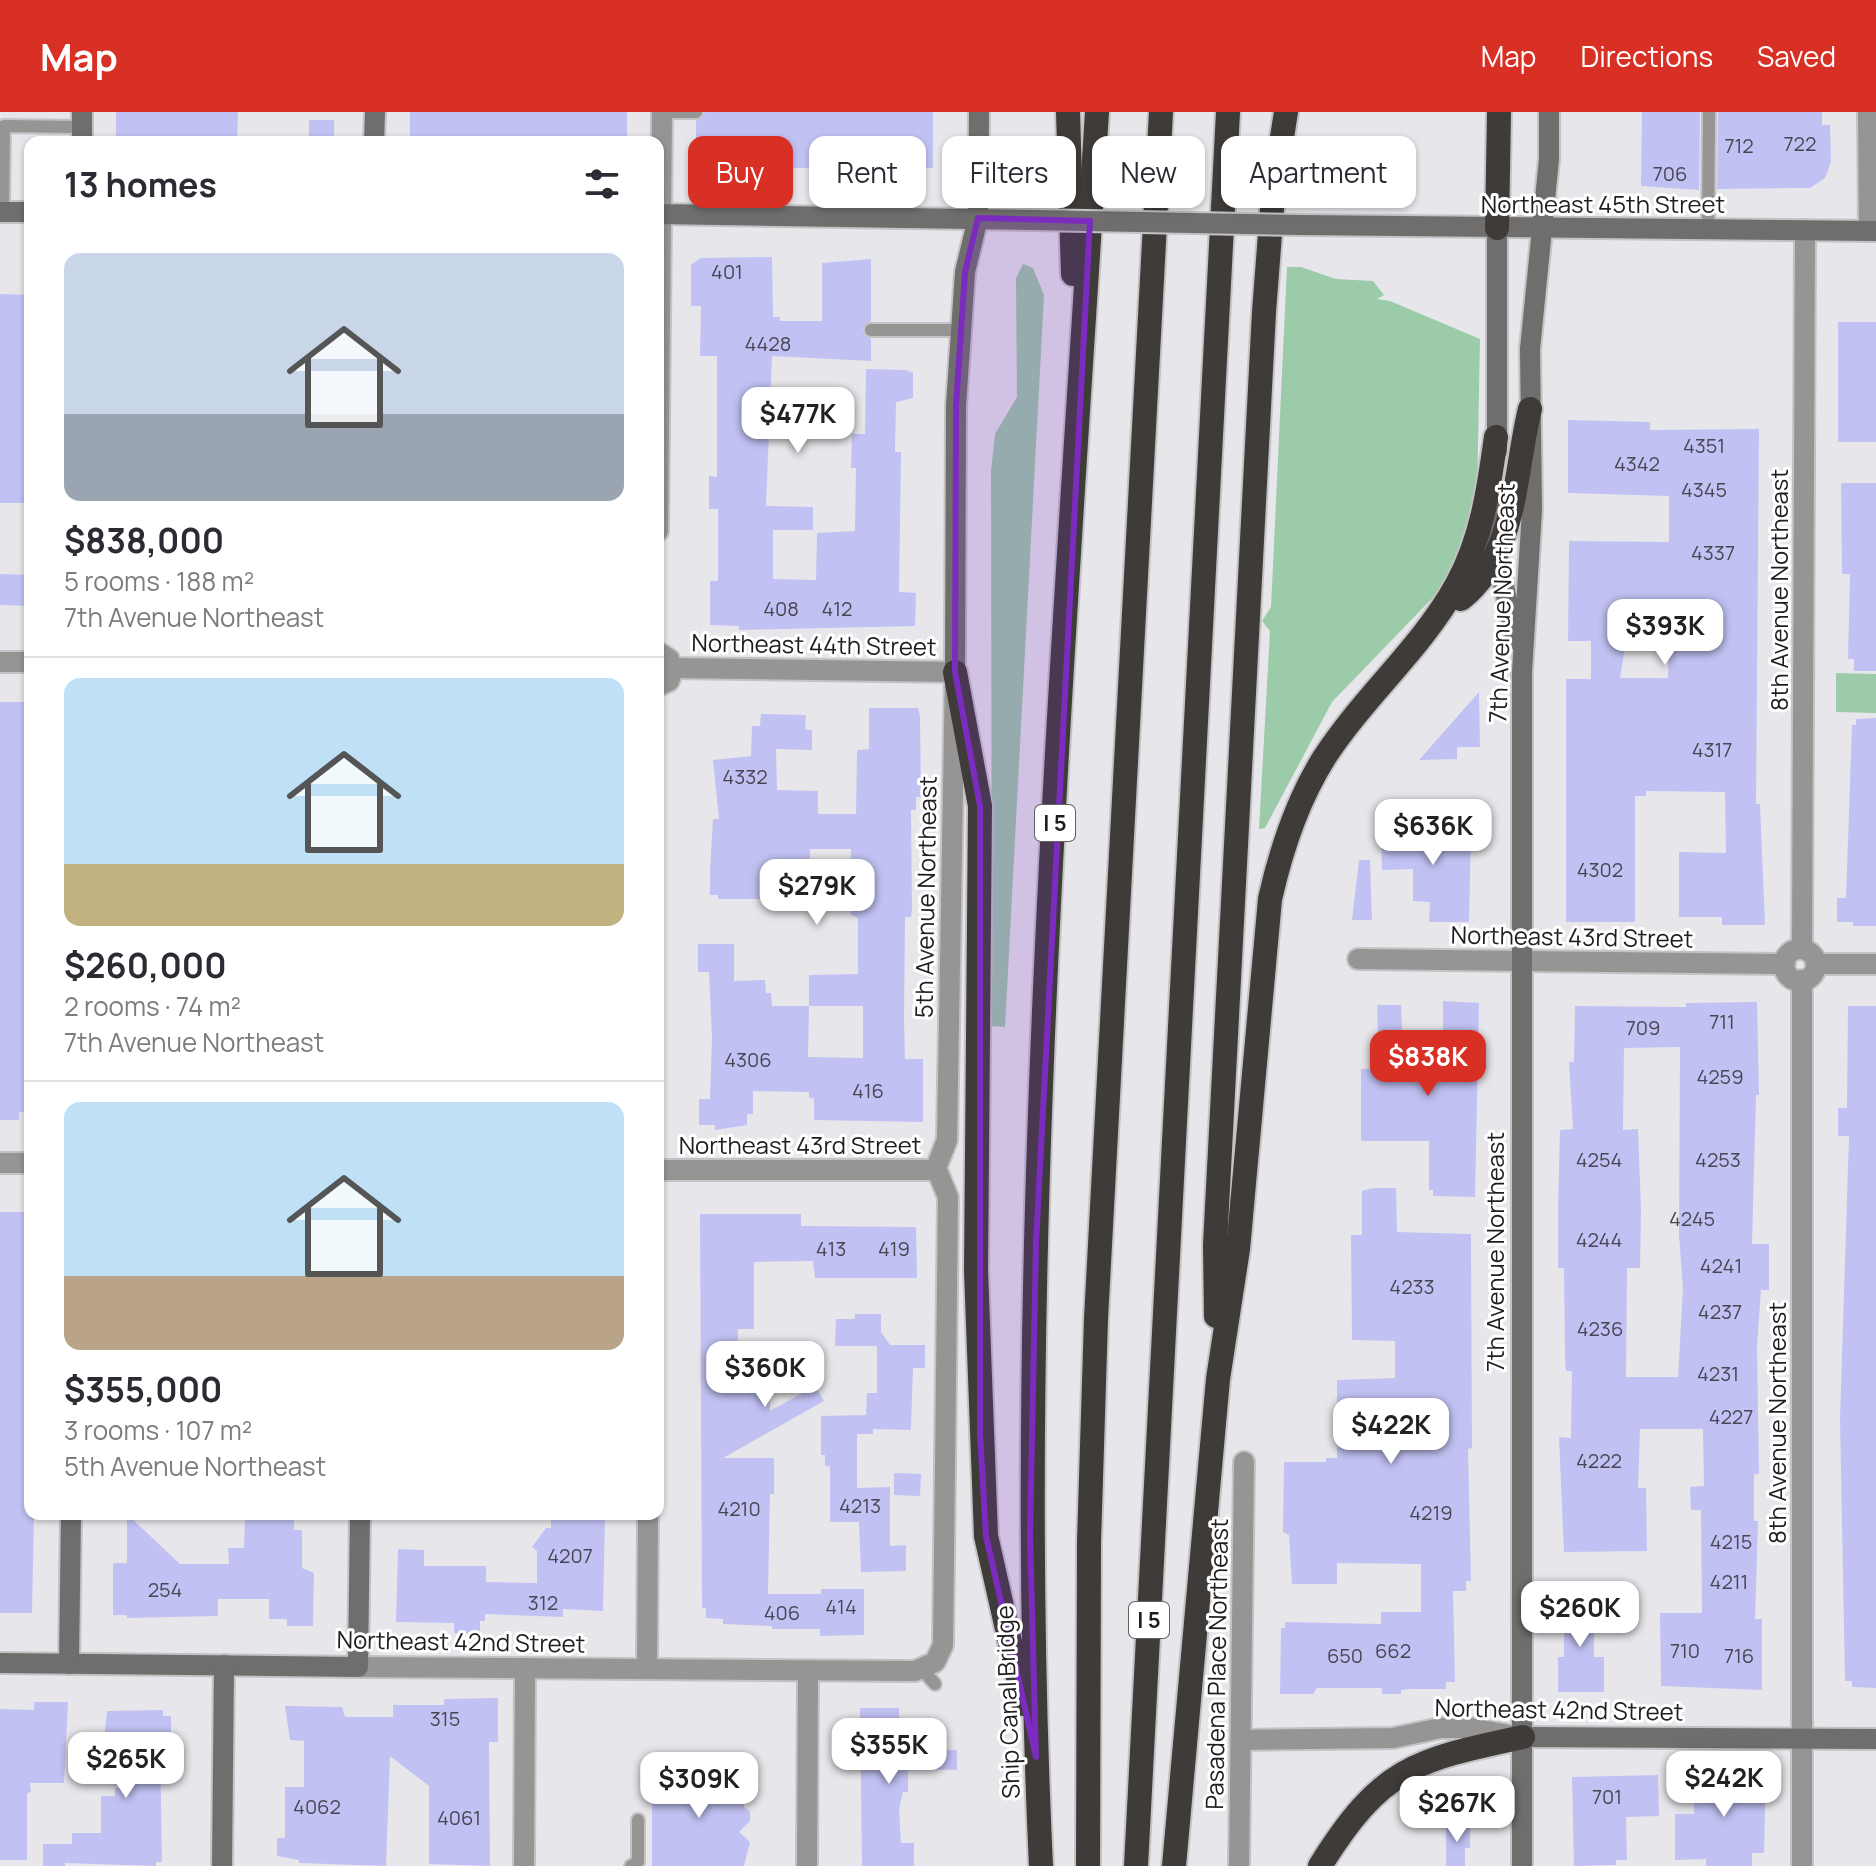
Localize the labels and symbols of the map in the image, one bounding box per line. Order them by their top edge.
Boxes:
house number: 722 [1784,130,1816,157]
house number: 712 [1724,132,1754,159]
house number: 706 [1653,160,1687,187]
street label: Northeast 45th Street [1481,187,1725,220]
house number: 401 [711,258,743,285]
house number: 4428 [745,330,791,357]
pin: $477K [742,387,854,455]
house number: 4351 [1683,432,1725,459]
house number: 4342 [1614,450,1660,477]
street label: 8th Avenue Northeast [1762,469,1795,711]
house number: 4345 [1681,476,1727,503]
street label: 7th Avenue Northeast [1480,482,1522,724]
house number: 4337 [1691,539,1735,566]
house number: 408 [763,595,799,622]
house number: 412 [822,595,853,622]
pin: $393K [1609,599,1721,667]
street label: Northeast 44th Street [691,625,937,663]
house number: 4317 [1692,736,1732,763]
house number: 4332 [722,763,768,790]
street label: 5th Avenue Northeast [906,776,944,1018]
pin: $636K [1377,799,1489,867]
road number: I 5 [1035,805,1075,841]
house number: 4302 [1577,856,1623,883]
pin: $279K [761,859,873,927]
street label: Northeast 43rd Street [1450,917,1694,955]
house number: 711 [1709,1008,1735,1035]
house number: 709 [1626,1014,1660,1041]
pin: $838K [1372,1030,1484,1098]
house number: 4306 [724,1046,772,1073]
house number: 4259 [1696,1063,1744,1090]
house number: 416 [852,1077,884,1104]
street label: Northeast 43rd Street [679,1128,921,1161]
street label: 7th Avenue Northeast [1478,1132,1511,1372]
house number: 4254 [1576,1146,1622,1173]
house number: 4253 [1695,1146,1741,1173]
house number: 4245 [1669,1205,1715,1232]
house number: 4244 [1576,1226,1622,1253]
house number: 413 [816,1235,846,1262]
house number: 419 [878,1235,910,1262]
house number: 4241 [1700,1252,1742,1279]
house number: 4233 [1389,1273,1435,1300]
house number: 4237 [1698,1298,1742,1325]
street label: 8th Avenue Northeast [1760,1302,1793,1544]
house number: 4236 [1577,1315,1623,1342]
pin: $360K [709,1341,821,1409]
house number: 4231 [1697,1360,1739,1387]
pin: $422K [1335,1398,1447,1466]
house number: 4227 [1709,1403,1753,1430]
house number: 4222 [1576,1447,1622,1474]
house number: 4213 [839,1492,881,1519]
house number: 4210 [717,1495,761,1522]
house number: 4219 [1409,1499,1453,1526]
street label: Pasadena Place Northeast [1197,1518,1235,1810]
house number: 4215 [1710,1528,1752,1555]
house number: 4207 [547,1542,593,1569]
house number: 4211 [1710,1568,1748,1595]
house number: 254 [148,1576,182,1603]
pin: $260K [1524,1581,1636,1649]
house number: 312 [528,1589,558,1616]
house number: 414 [825,1593,857,1620]
house number: 406 [764,1599,800,1626]
road number: I 5 [1129,1602,1169,1638]
street label: Ship Canal Bridge [987,1605,1027,1799]
street label: Northeast 42nd Street [336,1622,586,1660]
house number: 662 [1375,1637,1411,1664]
house number: 710 [1670,1637,1700,1664]
house number: 650 [1327,1642,1363,1669]
house number: 716 [1724,1642,1754,1669]
street label: Northeast 42nd Street [1434,1690,1684,1728]
house number: 315 [430,1705,460,1732]
pin: $355K [833,1718,945,1786]
pin: $265K [70,1732,182,1800]
pin: $242K [1668,1751,1780,1819]
pin: $309K [643,1752,755,1820]
pin: $267K [1401,1776,1513,1844]
house number: 701 [1592,1783,1622,1810]
house number: 4062 [293,1793,341,1820]
house number: 4061 [437,1804,481,1831]

